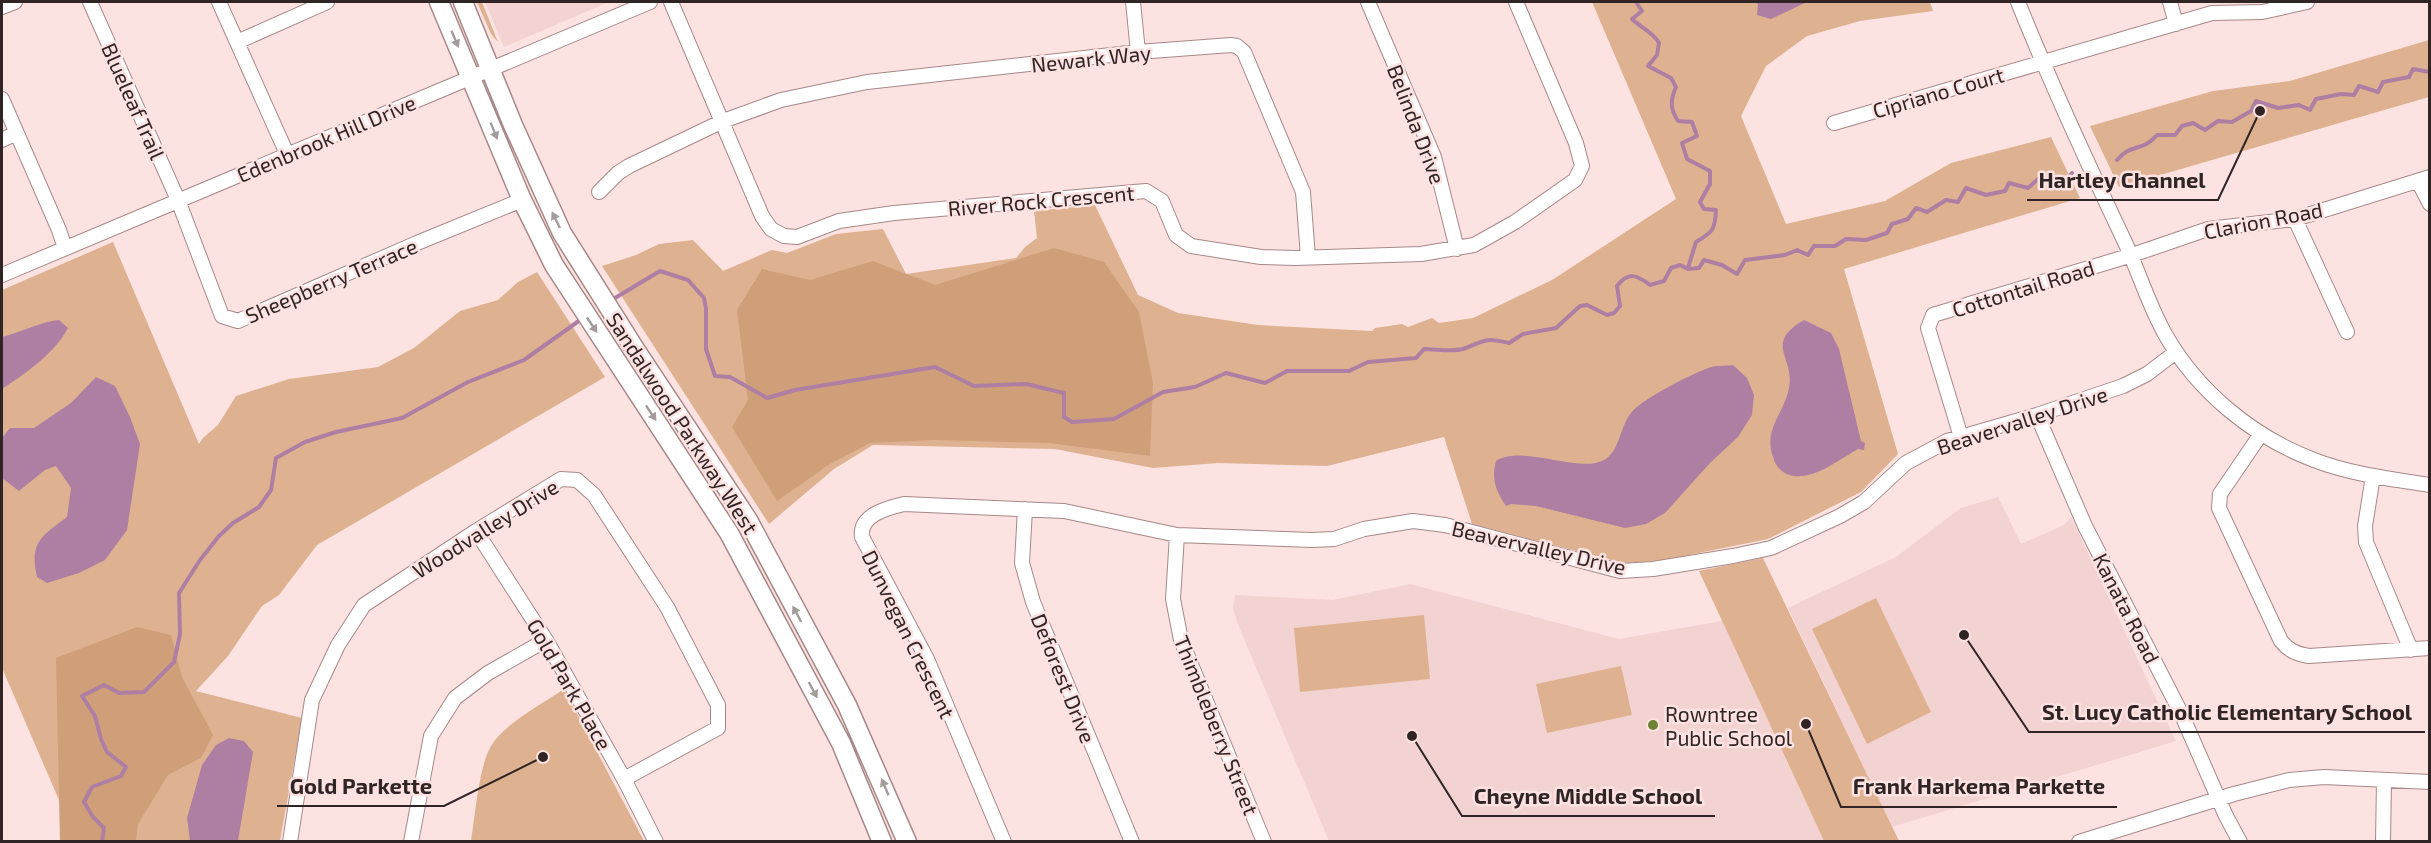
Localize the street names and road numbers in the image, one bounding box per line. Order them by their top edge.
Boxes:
street label: Blueleaf Trail [97,39,171,164]
street label: Newark Way [1030,39,1152,77]
street label: Belinda Drive [1383,61,1451,187]
street label: Cipriano Court [1869,61,2007,123]
street label: Edenbrook Hill Drive [233,89,419,187]
street label: River Rock Crescent [947,179,1135,221]
street label: Clarion Road [2201,196,2325,244]
street label: Sheepberry Terrace [241,232,421,328]
street label: Cottontail Road [1949,254,2097,322]
street label: Sandalwood Parkway West [602,308,764,538]
street label: Beavervalley Drive [1934,381,2110,459]
street label: Woodvalley Drive [408,473,562,583]
street label: Beavervalley Drive [1449,515,1629,579]
street label: Dunvegan Crescent [857,546,961,722]
street label: Kanata Road [2089,549,2165,667]
street label: Deforest Drive [1027,610,1101,746]
street label: Gold Park Place [522,614,618,754]
street label: Thimbleberry Street [1170,632,1264,818]

